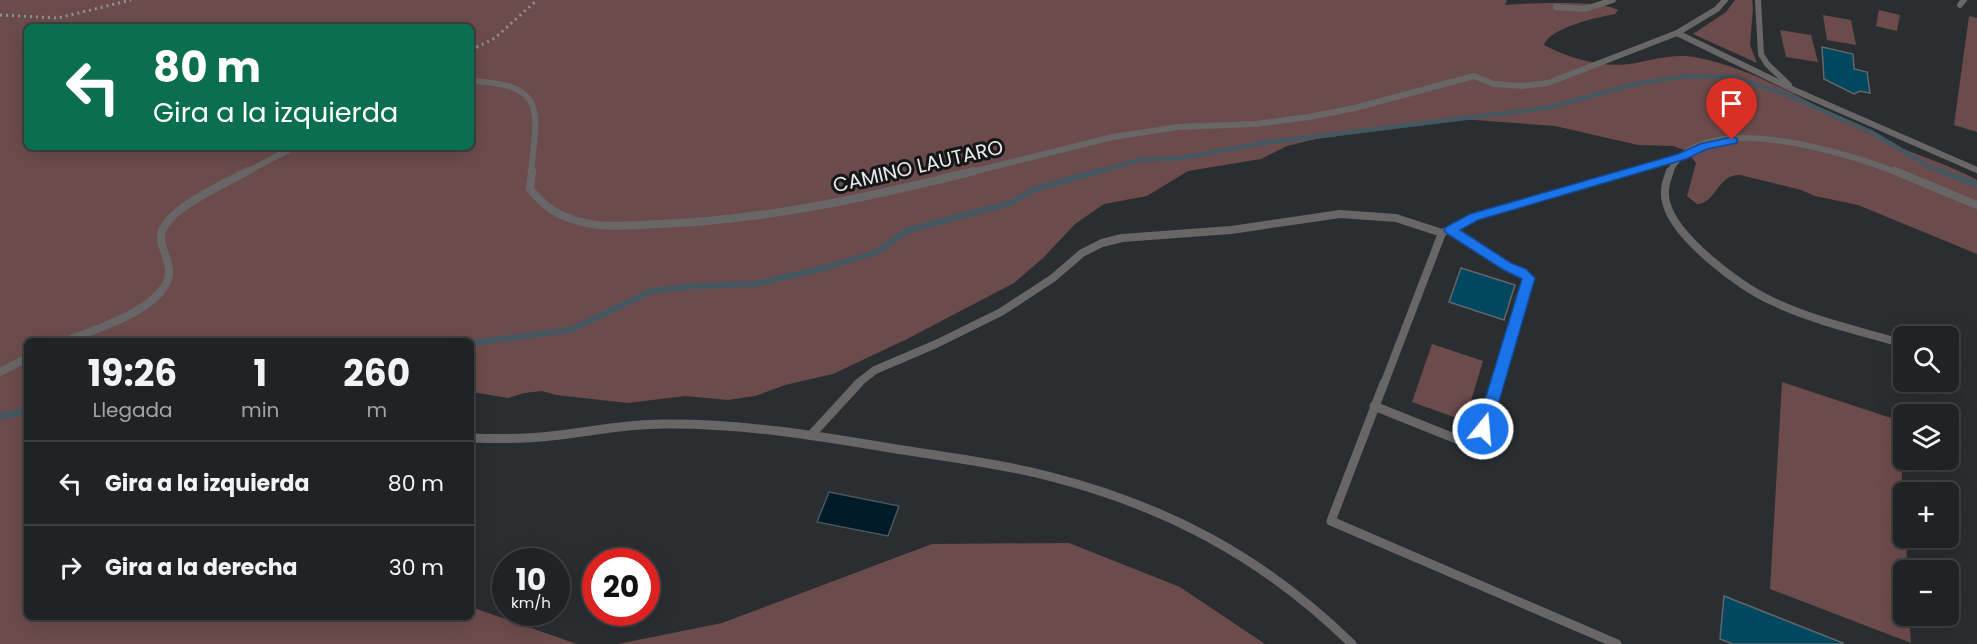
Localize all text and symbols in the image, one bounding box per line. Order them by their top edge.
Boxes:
text: 80 m [153,38,261,97]
icon: left [54,48,132,126]
pin [1706,78,1757,140]
icon: arrive [1715,87,1748,120]
text: Gira a la izquierda [153,94,398,131]
street label: CAMINO LAUTARO [830,133,1006,199]
map controls [1893,326,1959,626]
button: search [1893,326,1959,392]
text: 19:26 [88,348,177,399]
text: 1 [253,348,267,399]
text: 260 [343,348,410,399]
text: Llegada [93,396,173,424]
text: min [241,396,279,424]
text: m [366,396,387,424]
position arrow [1451,397,1515,461]
button: layers [1893,404,1959,470]
icon: left [54,467,87,500]
text: Gira a la izquierda [105,468,309,499]
text: 80 m [388,468,444,499]
button: + [1893,482,1959,548]
speed limit sign: 20 [582,548,660,626]
icon: right [54,551,87,584]
text: Gira a la derecha [105,552,298,583]
text: 30 m [389,552,444,583]
text: 10 [516,558,546,601]
button: − [1893,560,1959,626]
text: km/h [511,592,551,613]

